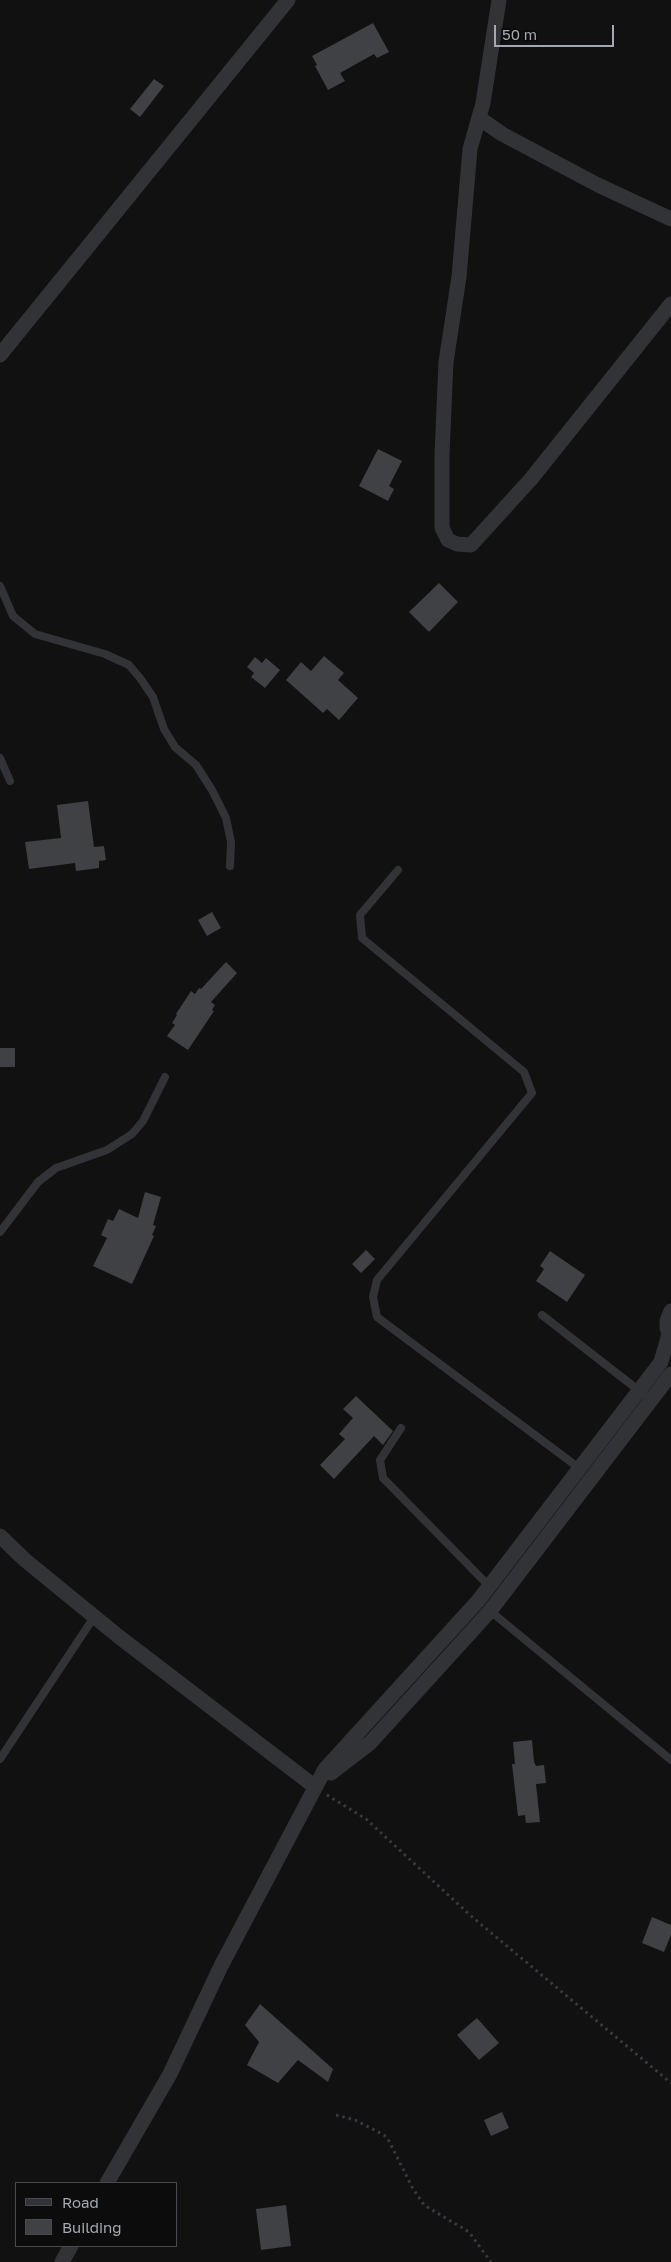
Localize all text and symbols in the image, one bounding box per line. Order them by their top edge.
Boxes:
scale bar [496,15,616,47]
text: 50 m [502,25,537,43]
legend [15,2182,178,2247]
text: Road [62,2193,99,2211]
text: Building [62,2218,122,2236]

